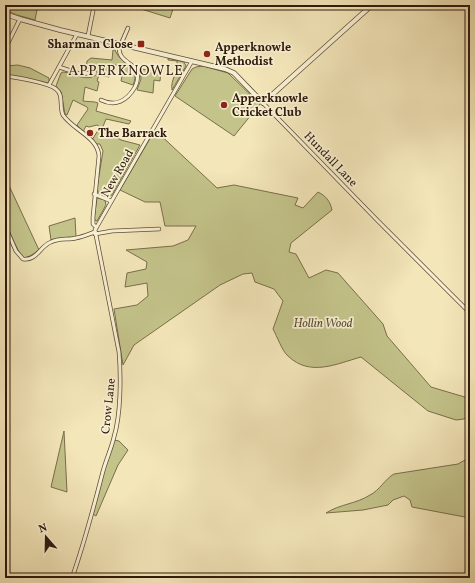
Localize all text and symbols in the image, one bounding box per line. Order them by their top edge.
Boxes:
place label: Sharman Close [47,37,133,53]
marker: Sharman Close [136,39,146,49]
place label: Apperknowle Methodist [215,40,291,70]
marker: Apperknowle Methodist [202,49,212,59]
district label: APPERKNOWLE [68,62,184,81]
place label: Apperknowle Cricket Club [232,91,308,121]
marker: Apperknowle Cricket Club [219,100,229,110]
place label: The Barrack [98,126,168,142]
marker: The Barrack [85,128,95,138]
street label: Hundall Lane [300,129,361,191]
street label: New Road [98,146,138,200]
park label: Hollin Wood [293,316,353,332]
street label: Crow Lane [98,377,120,435]
north arrow [26,517,66,557]
text: N [37,521,49,537]

